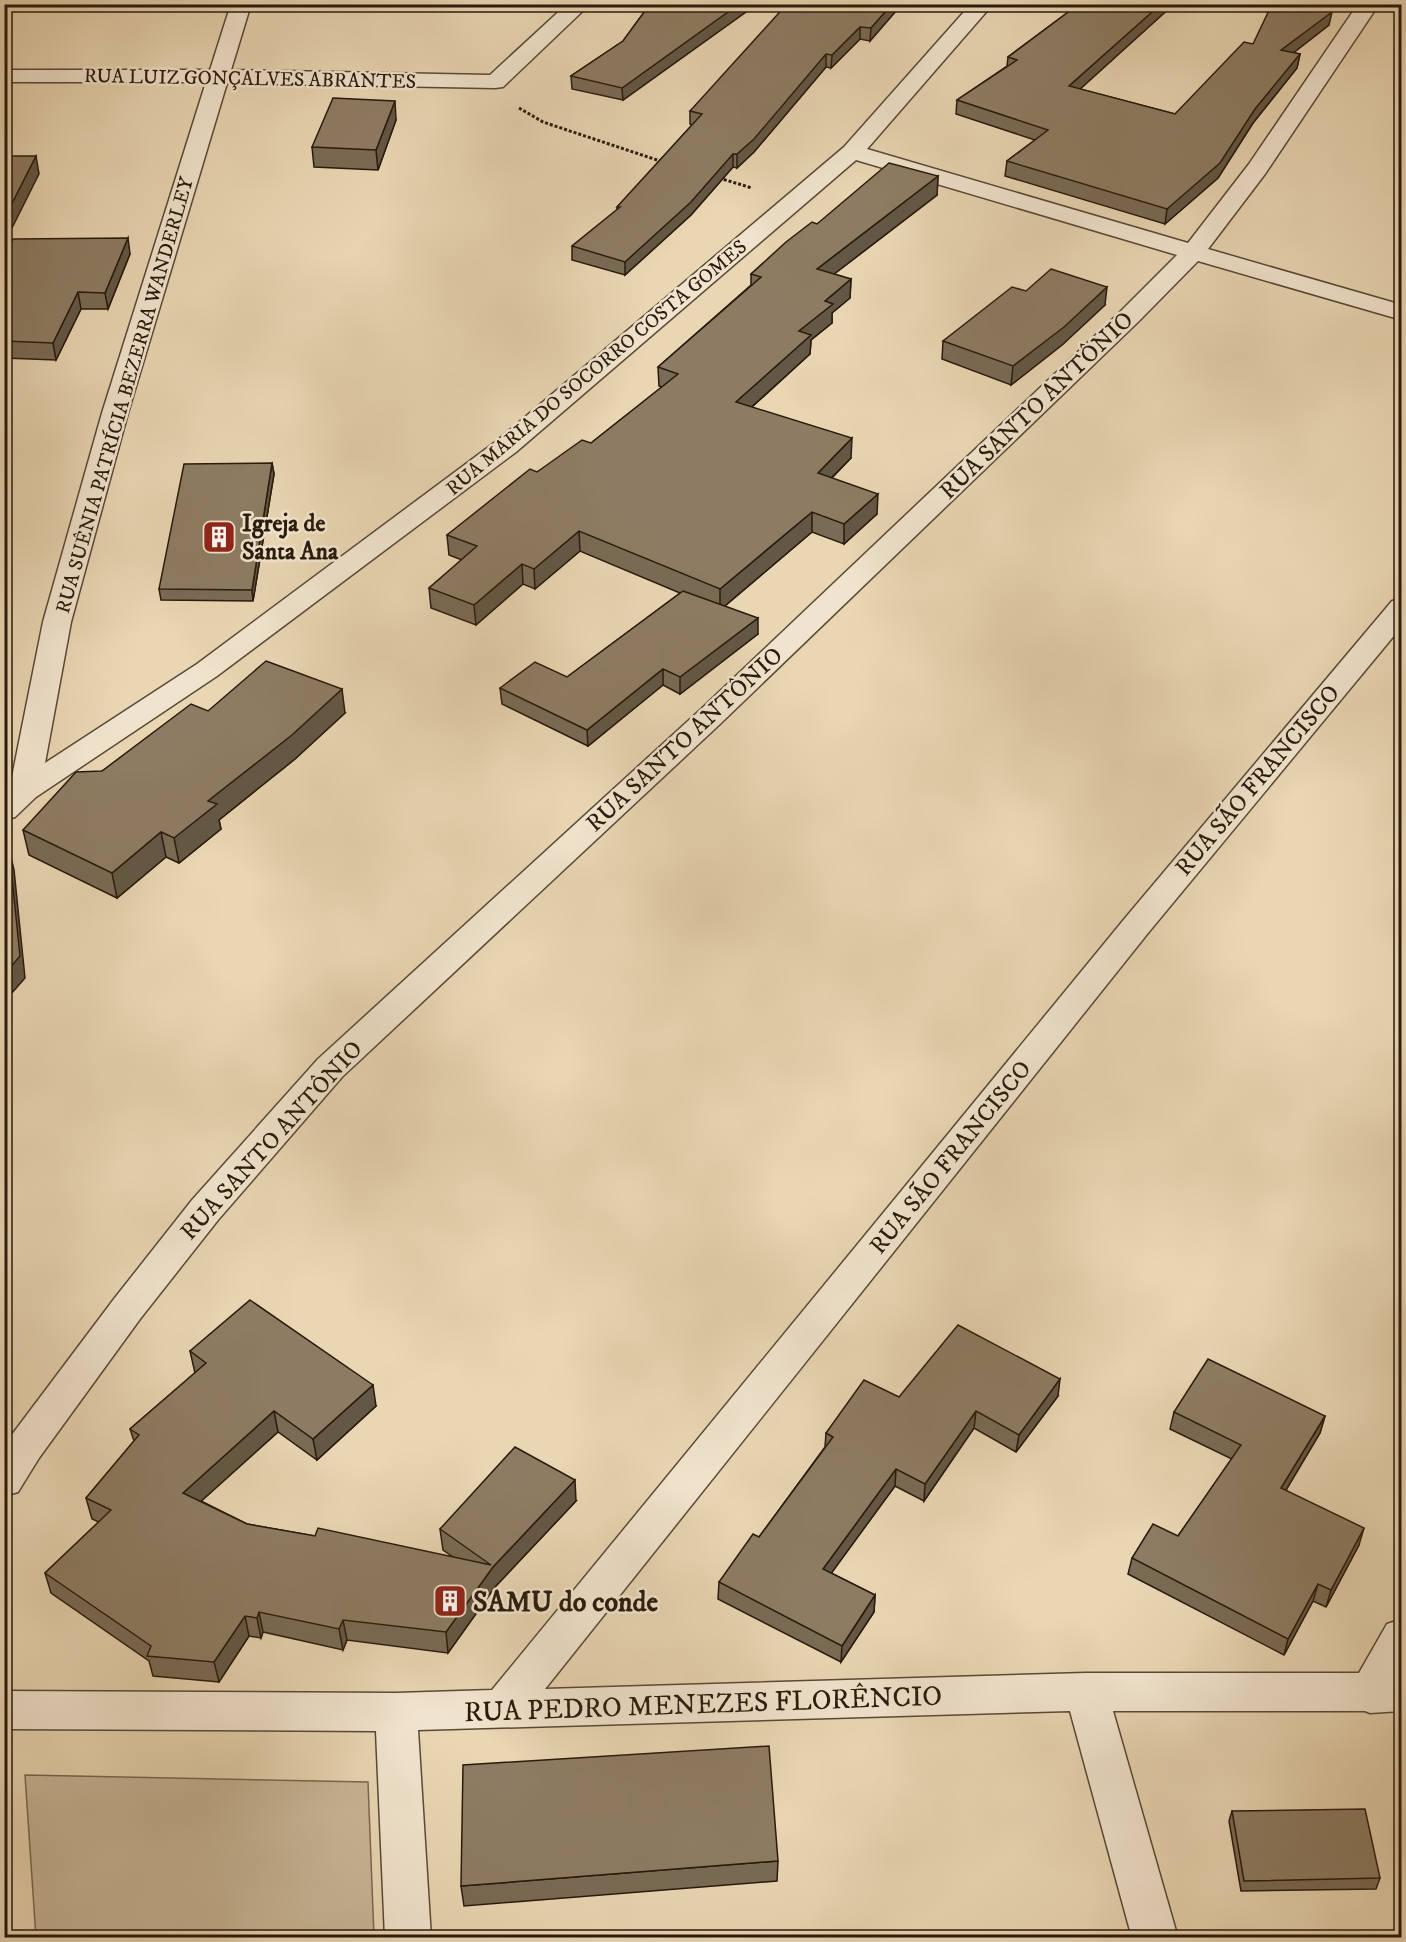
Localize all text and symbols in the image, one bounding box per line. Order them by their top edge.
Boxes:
street label: RUA LUIZ GONÇALVES ABRANTES [84,64,416,95]
street label: RUA SUÊNIA PATRÍCIA BEZERRA WANDERLEY [50,174,200,616]
street label: RUA MARIA DO SOCORRO COSTA GOMES [441,235,753,502]
street label: RUA SANTO ANTÔNIO [933,305,1140,506]
place label: Igreja de Santa Ana [242,509,339,567]
building icon: Igreja de Santa Ana [201,519,237,555]
street label: RUA SANTO ANTÔNIO [580,641,789,839]
street label: RUA SÃO FRANCISCO [1168,678,1347,882]
street label: RUA SANTO ANTÔNIO [174,1035,369,1247]
street label: RUA SÃO FRANCISCO [863,1054,1038,1261]
building icon: SAMU do conde [432,1583,468,1619]
place label: SAMU do conde [473,1585,659,1620]
street label: RUA PEDRO MENEZES FLORÊNCIO [463,1679,943,1730]

